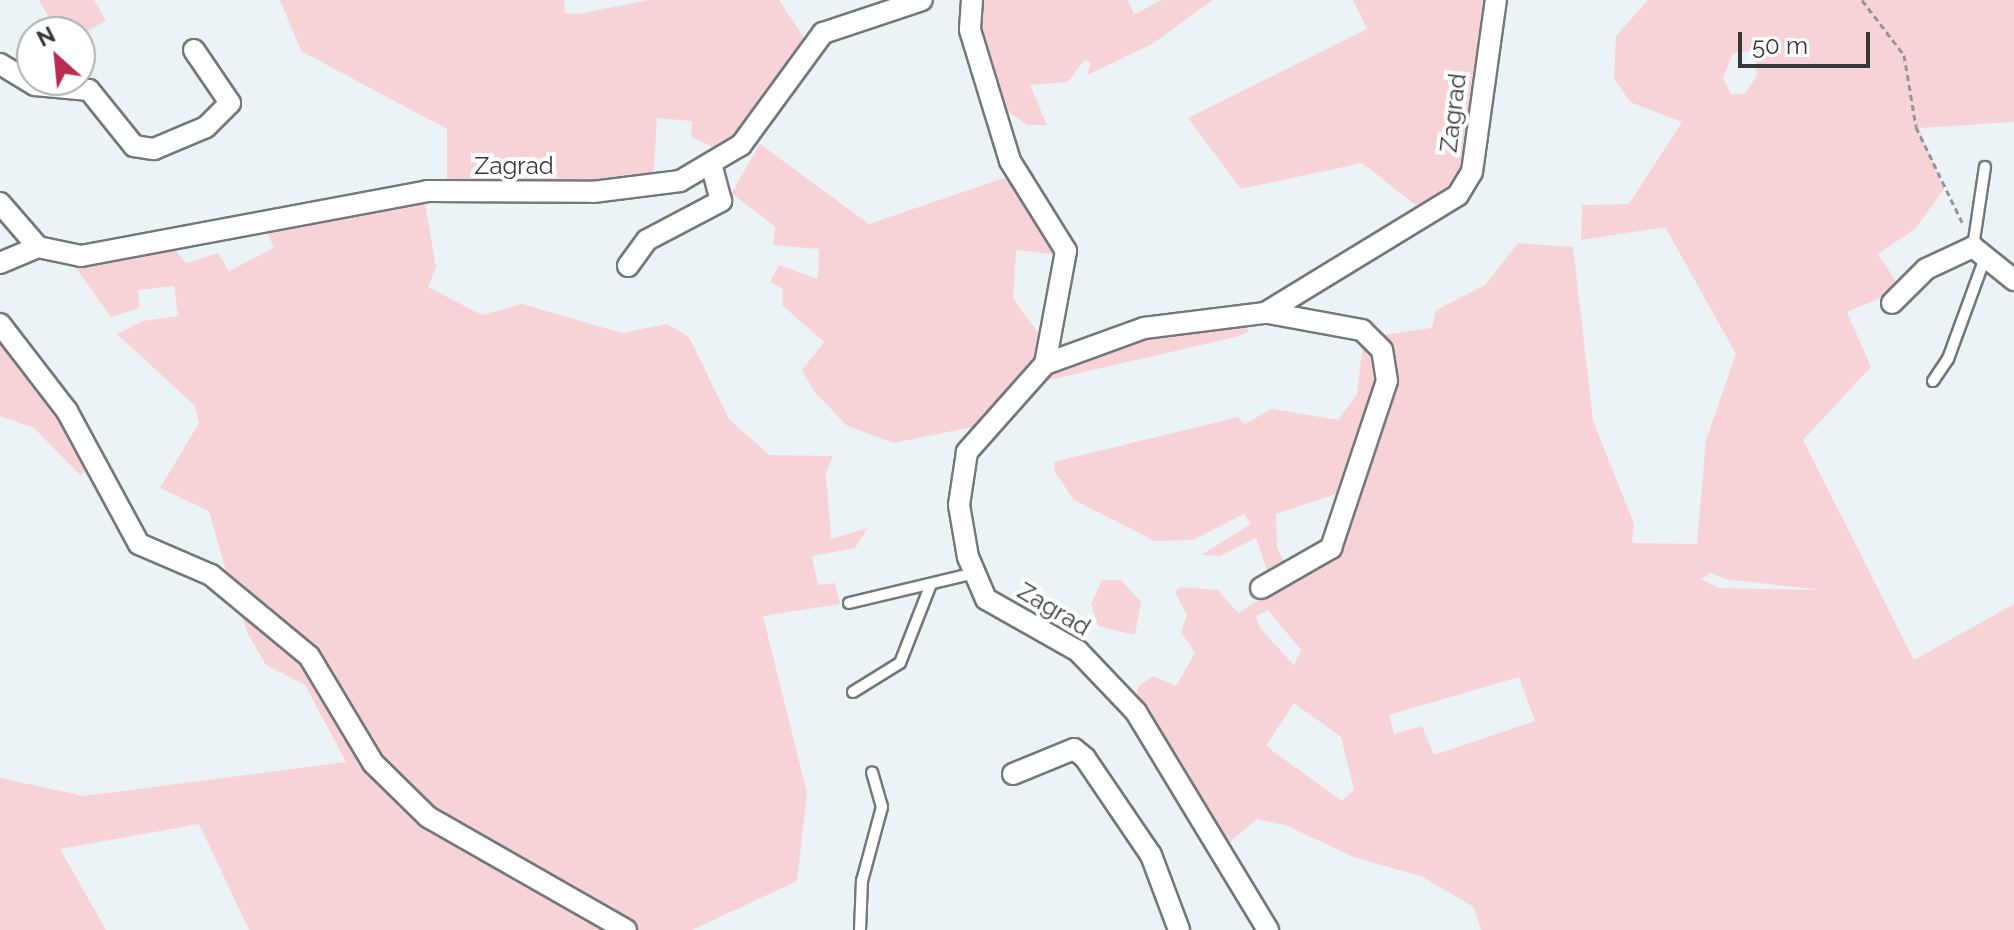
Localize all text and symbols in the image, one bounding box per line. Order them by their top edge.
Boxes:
north arrow [16,16,96,96]
scale bar [1742,16,1874,66]
text: N [33,21,59,52]
text: 50 m [1752,31,1808,60]
street label: Zagrad [1434,72,1472,154]
street label: Zagrad [474,152,554,180]
street label: Zagrad [1013,576,1095,642]

